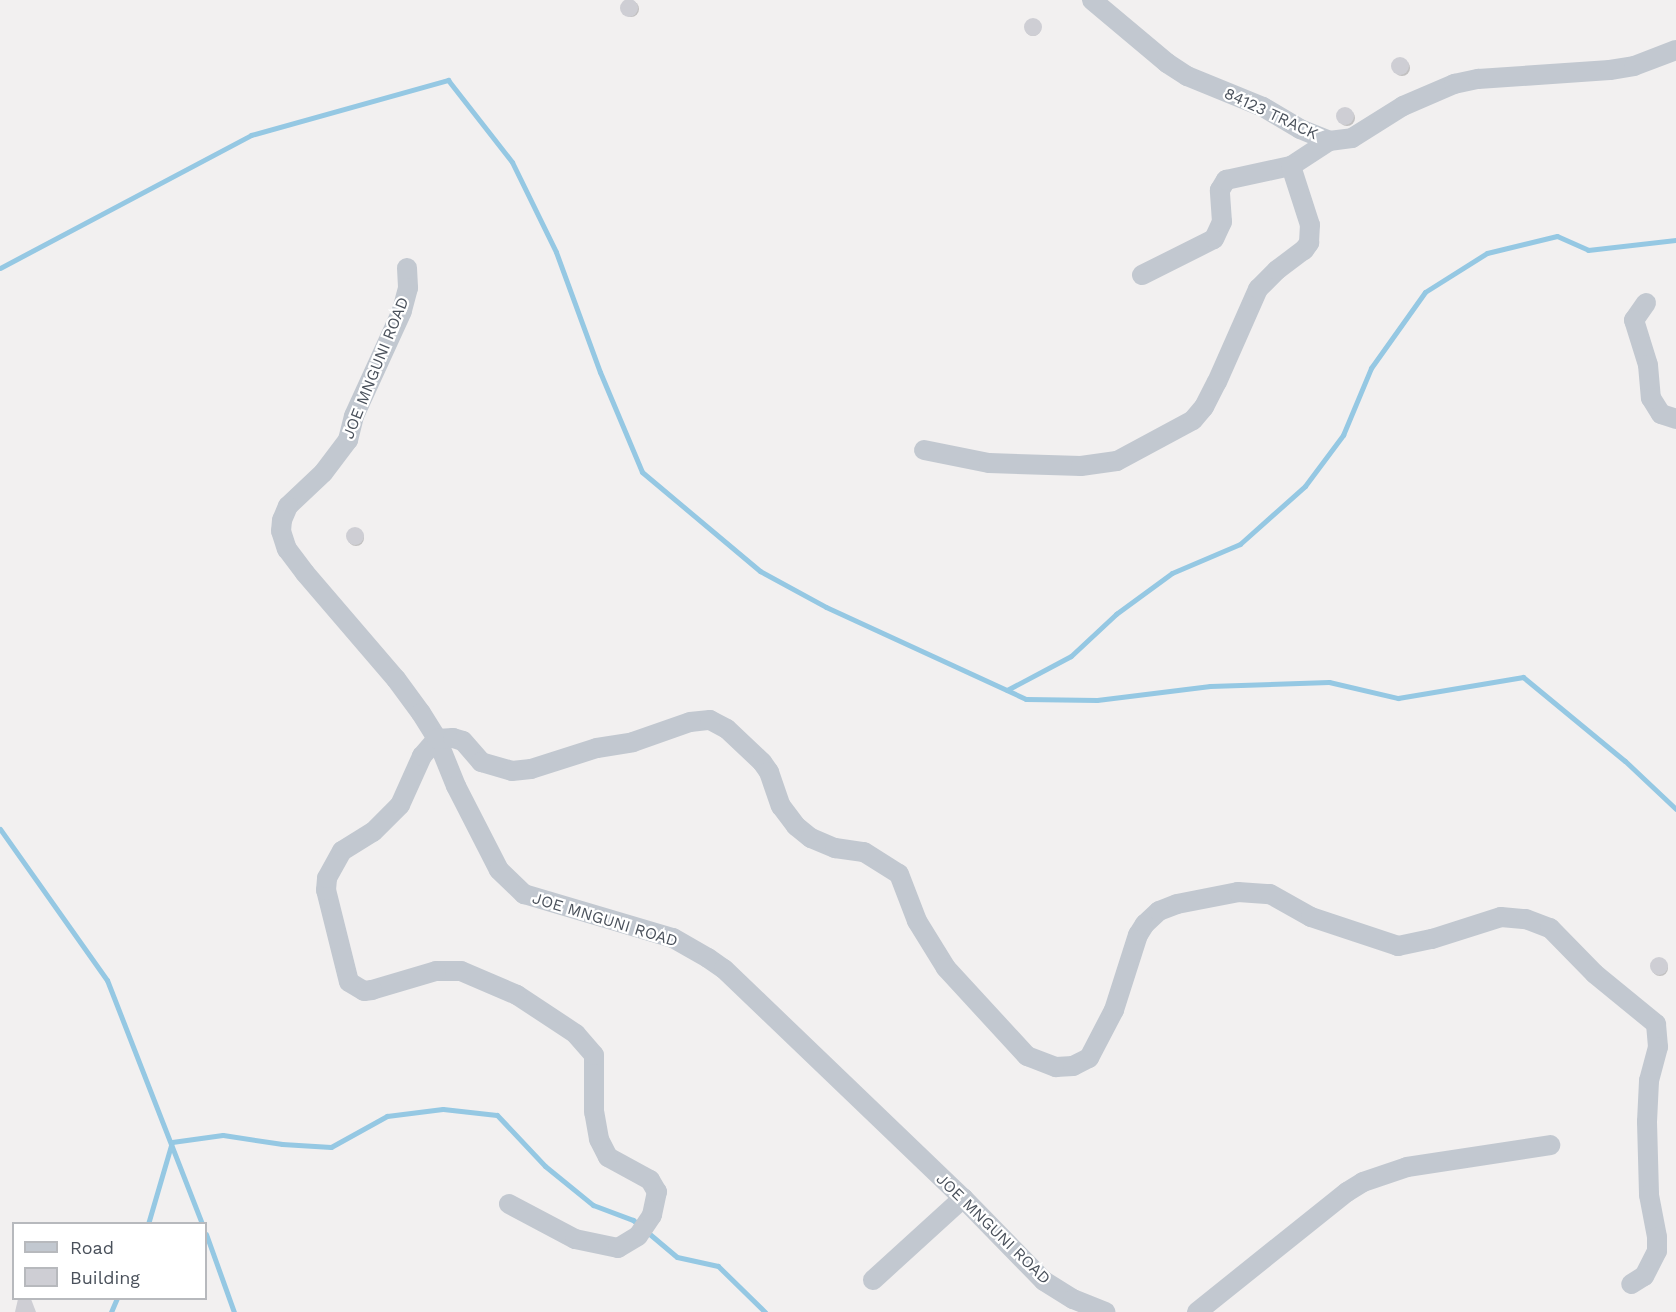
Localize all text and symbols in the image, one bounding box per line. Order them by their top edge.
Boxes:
street label: 84123 TRACK [1221,84,1321,144]
street label: JOE MNGUNI ROAD [339,294,413,442]
street label: JOE MNGUNI ROAD [530,889,680,951]
street label: JOE MNGUNI ROAD [932,1170,1054,1288]
legend [12,1222,207,1300]
text: Road [70,1237,114,1258]
text: Building [70,1267,140,1288]

